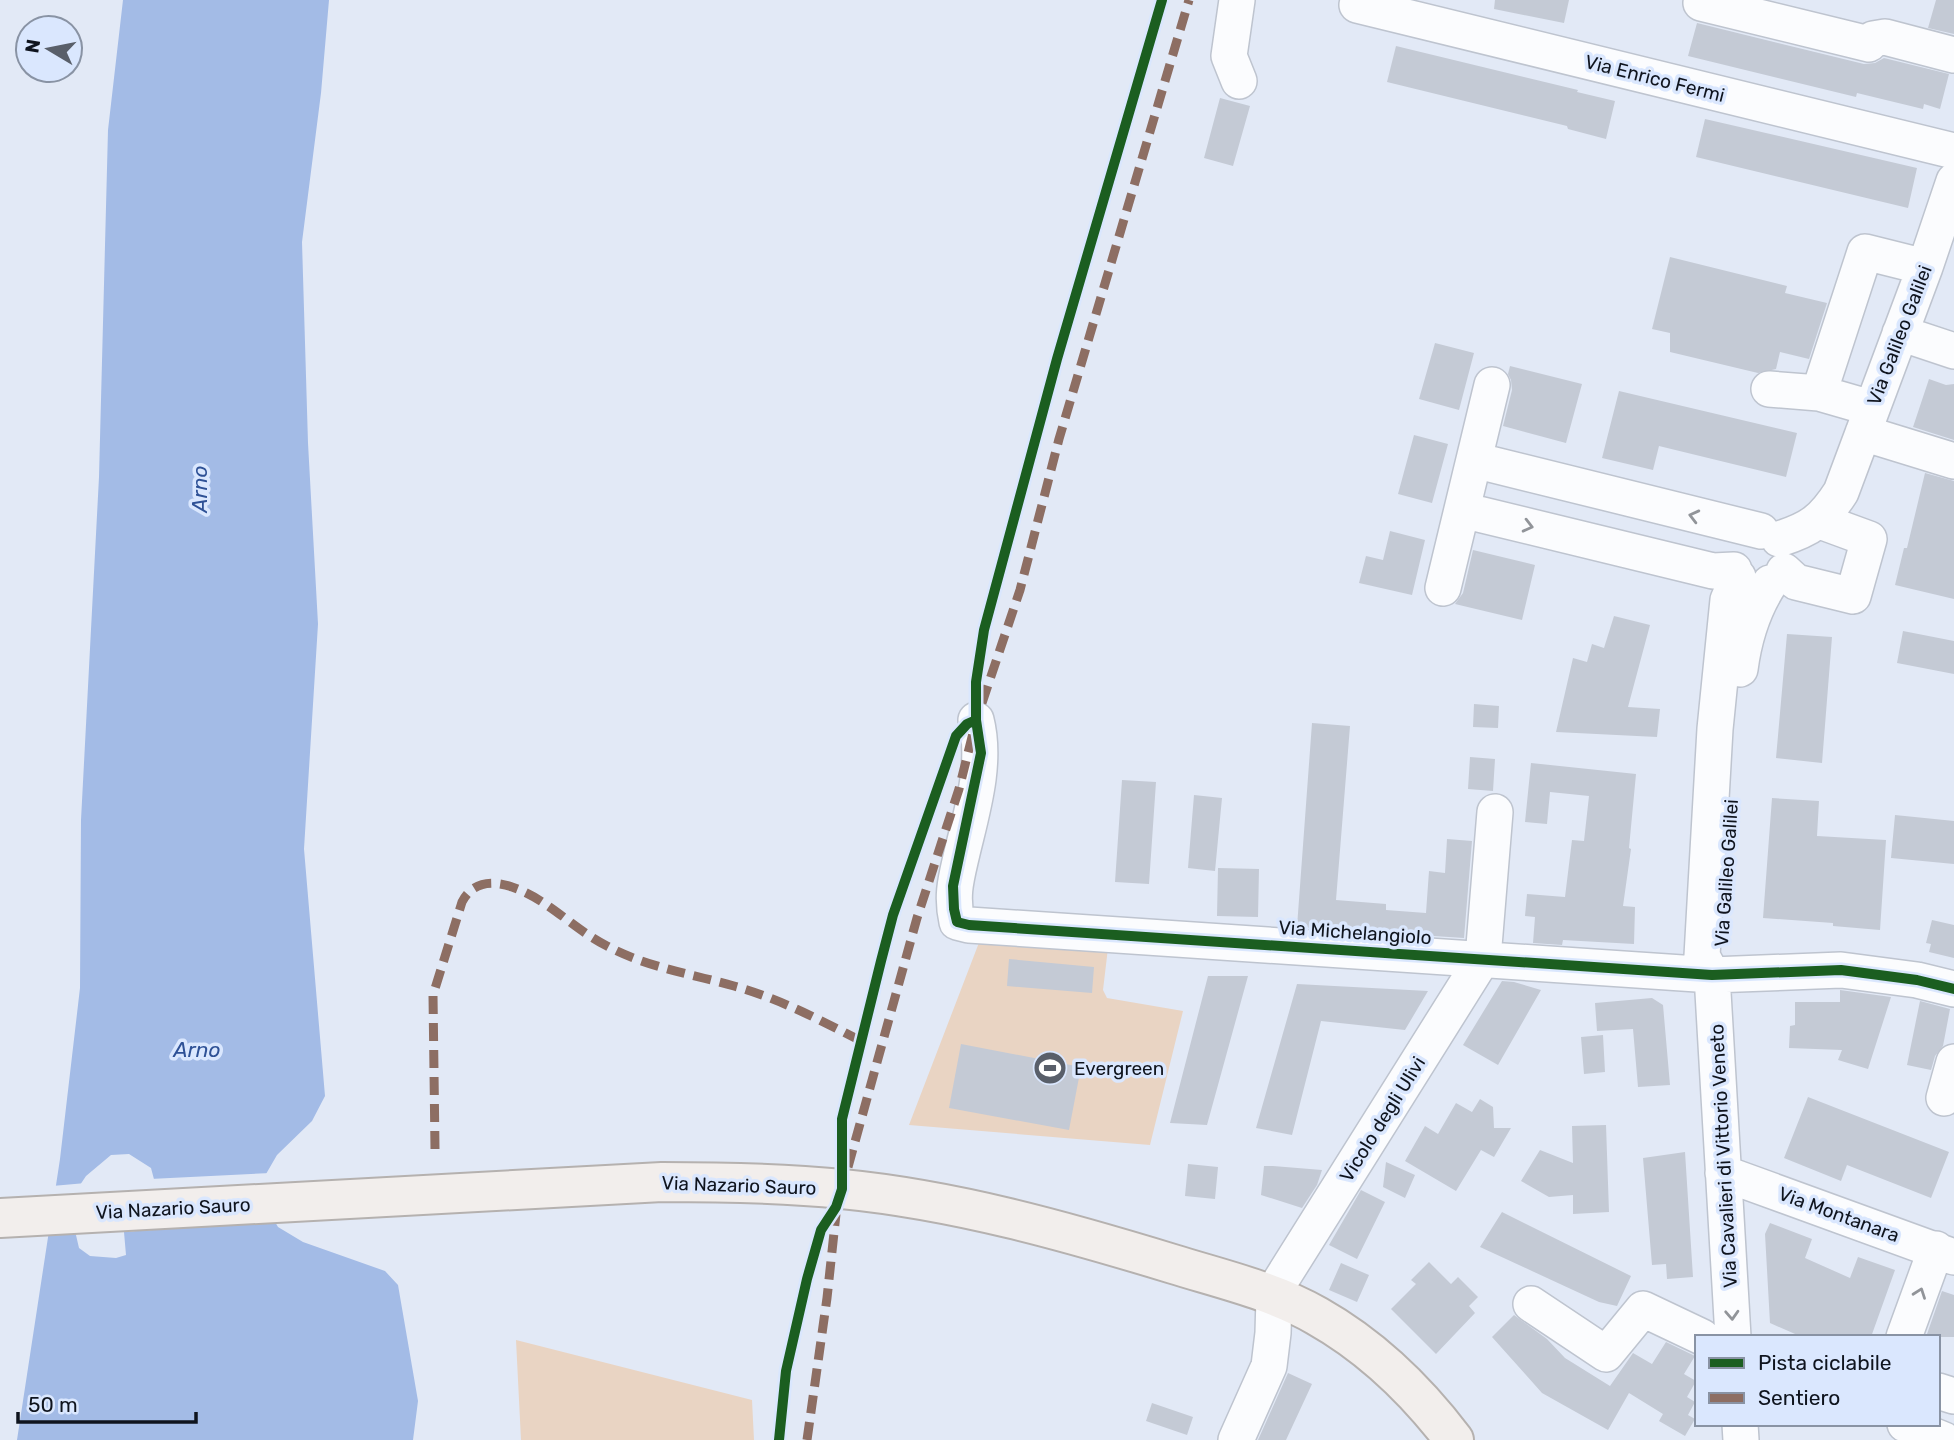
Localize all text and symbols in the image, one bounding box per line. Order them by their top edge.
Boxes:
north arrow [14,14,84,84]
text: N [20,37,45,55]
street label: Via Enrico Fermi [1583,50,1727,107]
street label: Via Galileo Galilei [1862,262,1937,408]
water label: Arno [187,466,212,513]
one-way arrow [1688,510,1700,524]
one-way arrow [1522,518,1534,532]
street label: Via Galileo Galilei [1710,798,1743,948]
street label: Via Michelangiolo [1278,916,1432,949]
street label: Via Cavalieri di Vittorio Veneto [1705,1023,1742,1289]
water label: Arno [173,1037,220,1062]
sports icon: Evergreen [1031,1049,1069,1087]
street label: Vicolo degli Ulivi [1335,1052,1430,1186]
place label: Evergreen [1074,1057,1164,1080]
street label: Via Nazario Sauro [661,1171,817,1200]
street label: Via Montanara [1775,1182,1902,1247]
street label: Via Nazario Sauro [95,1193,251,1224]
one-way arrow [1912,1287,1926,1299]
one-way arrow [1724,1309,1739,1320]
legend [1695,1335,1940,1426]
text: Pista ciclabile [1758,1350,1892,1375]
scale bar [18,1380,196,1424]
text: Sentiero [1758,1385,1840,1410]
text: 50 m [28,1392,78,1417]

